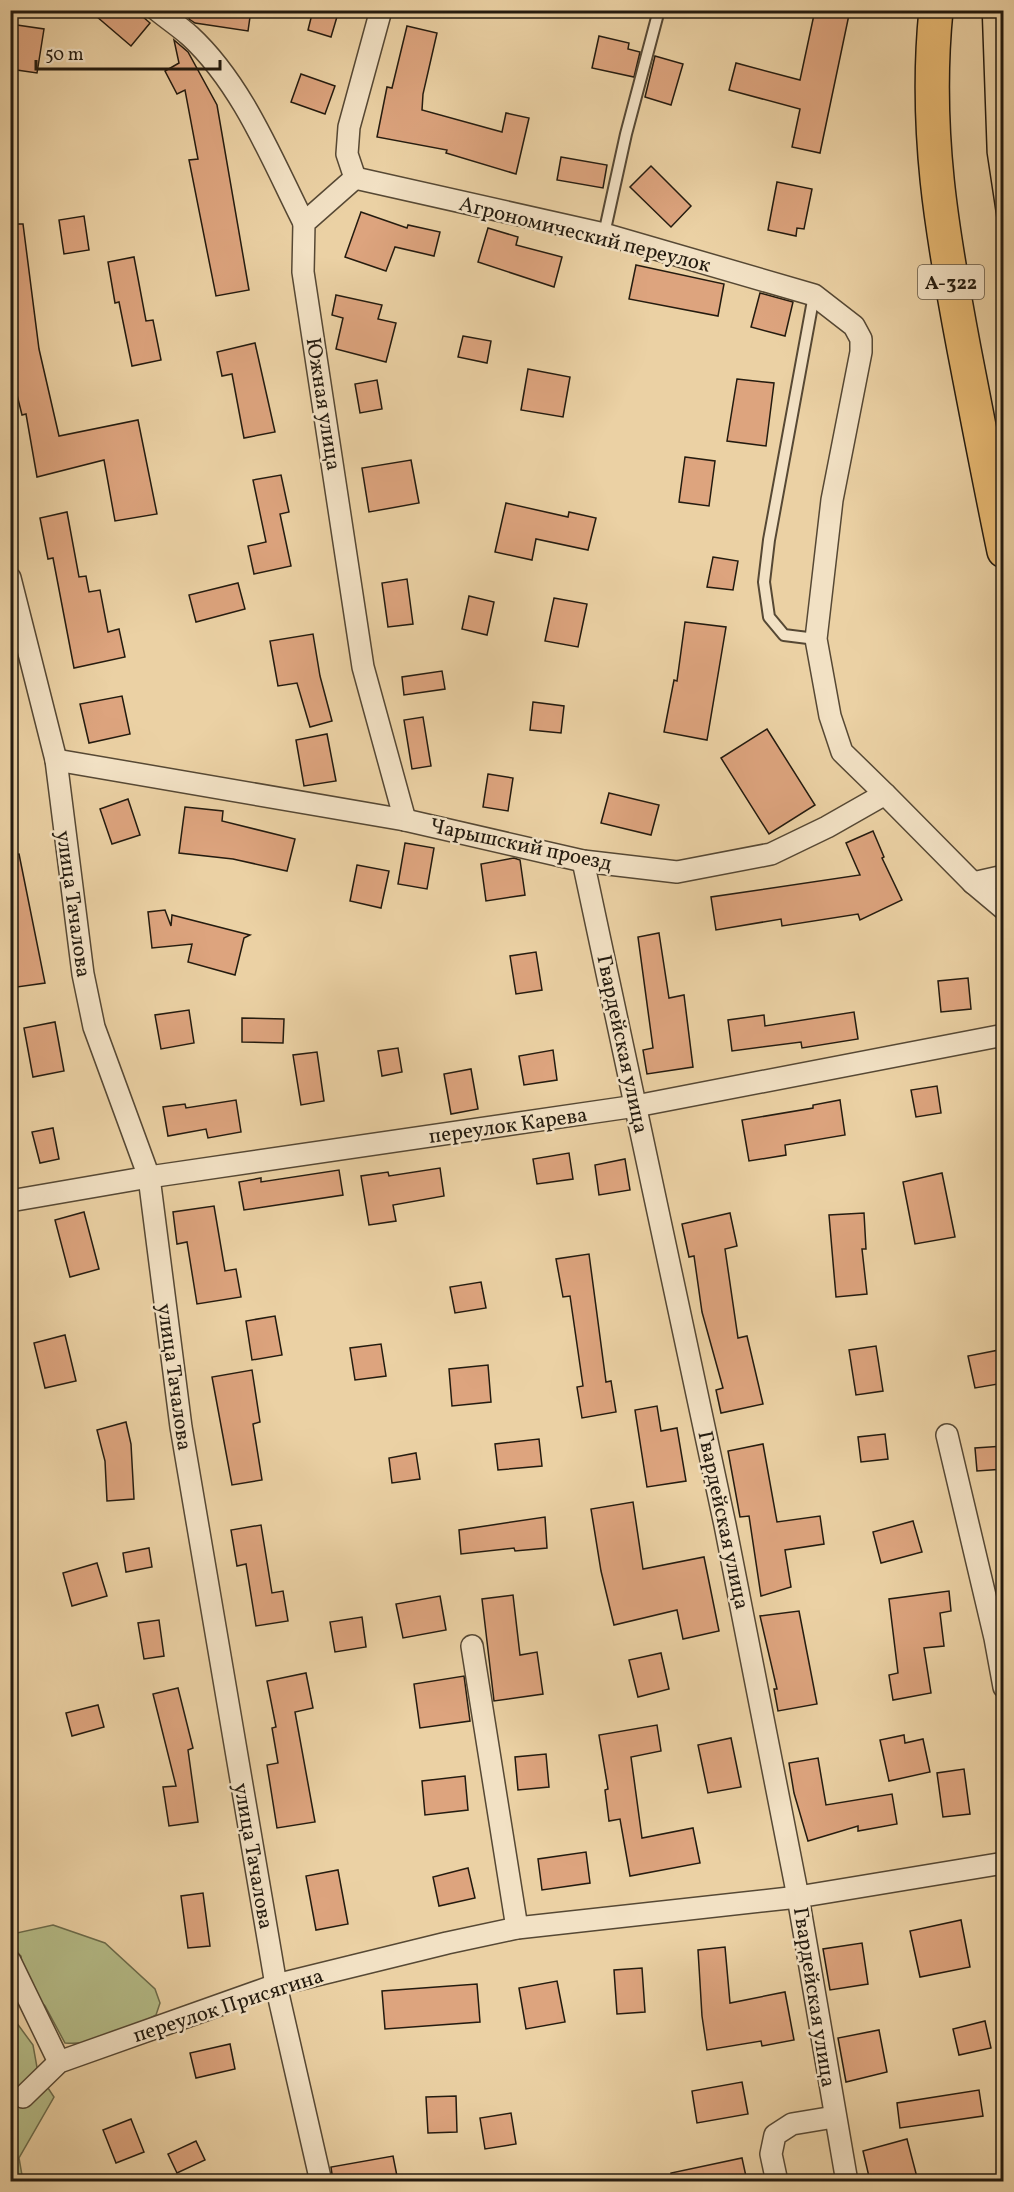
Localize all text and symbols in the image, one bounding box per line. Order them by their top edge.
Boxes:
scale bar [36,33,220,71]
text: 50 m [45,43,84,68]
street label: Агрономический переулок [456,190,713,281]
road number: А-322 [918,265,984,299]
street label: Южная улица [298,336,347,473]
street label: Чарышский проезд [427,812,615,879]
street label: улица Тачалова [48,829,97,980]
street label: Гвардейская улица [588,952,655,1136]
street label: переулок Карева [427,1101,589,1152]
street label: улица Тачалова [149,1302,198,1453]
street label: Гвардейская улица [689,1428,756,1612]
street label: улица Тачалова [225,1781,280,1932]
street label: Гвардейская улица [785,1905,842,2089]
street label: переулок Присягина [130,1962,327,2051]

